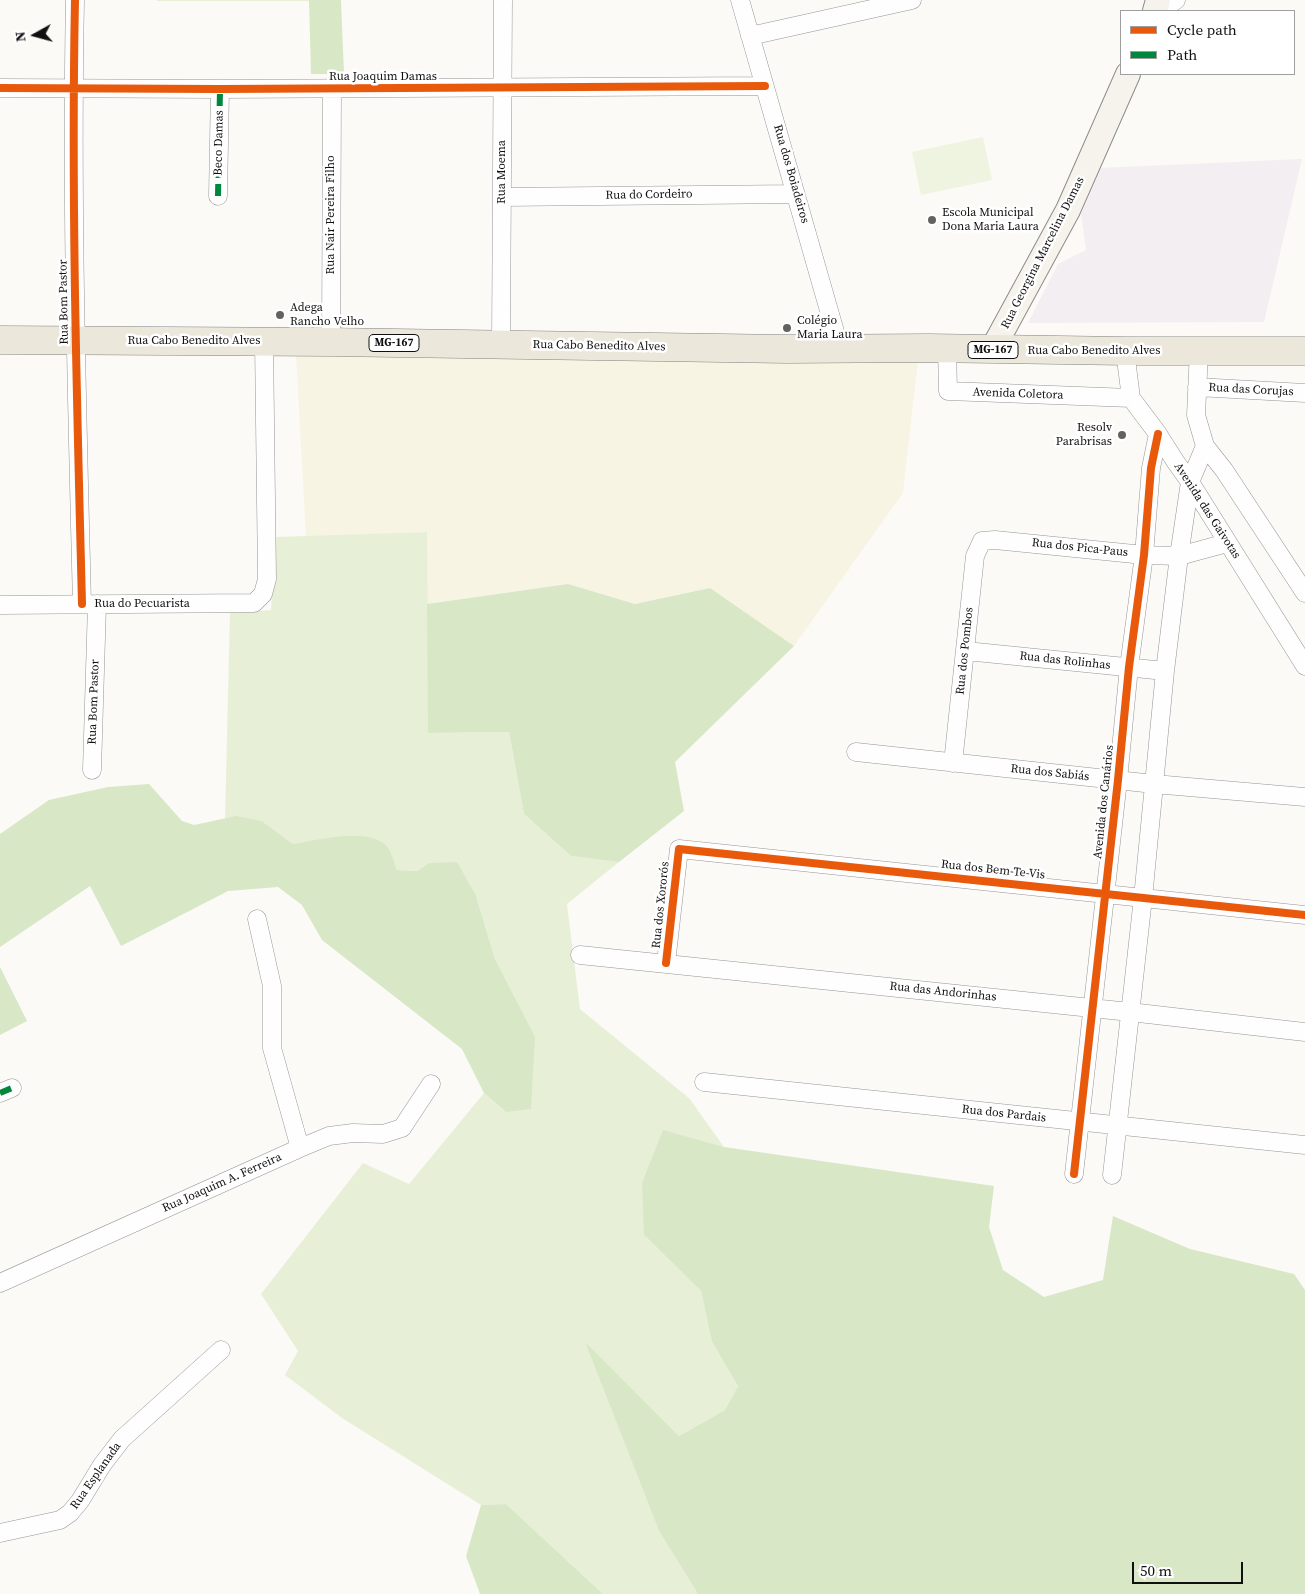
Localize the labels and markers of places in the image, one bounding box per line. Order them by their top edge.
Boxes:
place label: Escola Municipal Dona Maria Laura [942,206,1039,234]
marker: Escola Municipal Dona Maria Laura [926,214,938,226]
place label: Adega Rancho Velho [290,301,364,329]
marker: Adega Rancho Velho [274,309,286,321]
place label: Colégio Maria Laura [797,314,862,342]
marker: Colégio Maria Laura [781,322,793,334]
place label: Resolv Parabrisas [1056,421,1112,449]
marker: Resolv Parabrisas [1116,429,1128,441]

